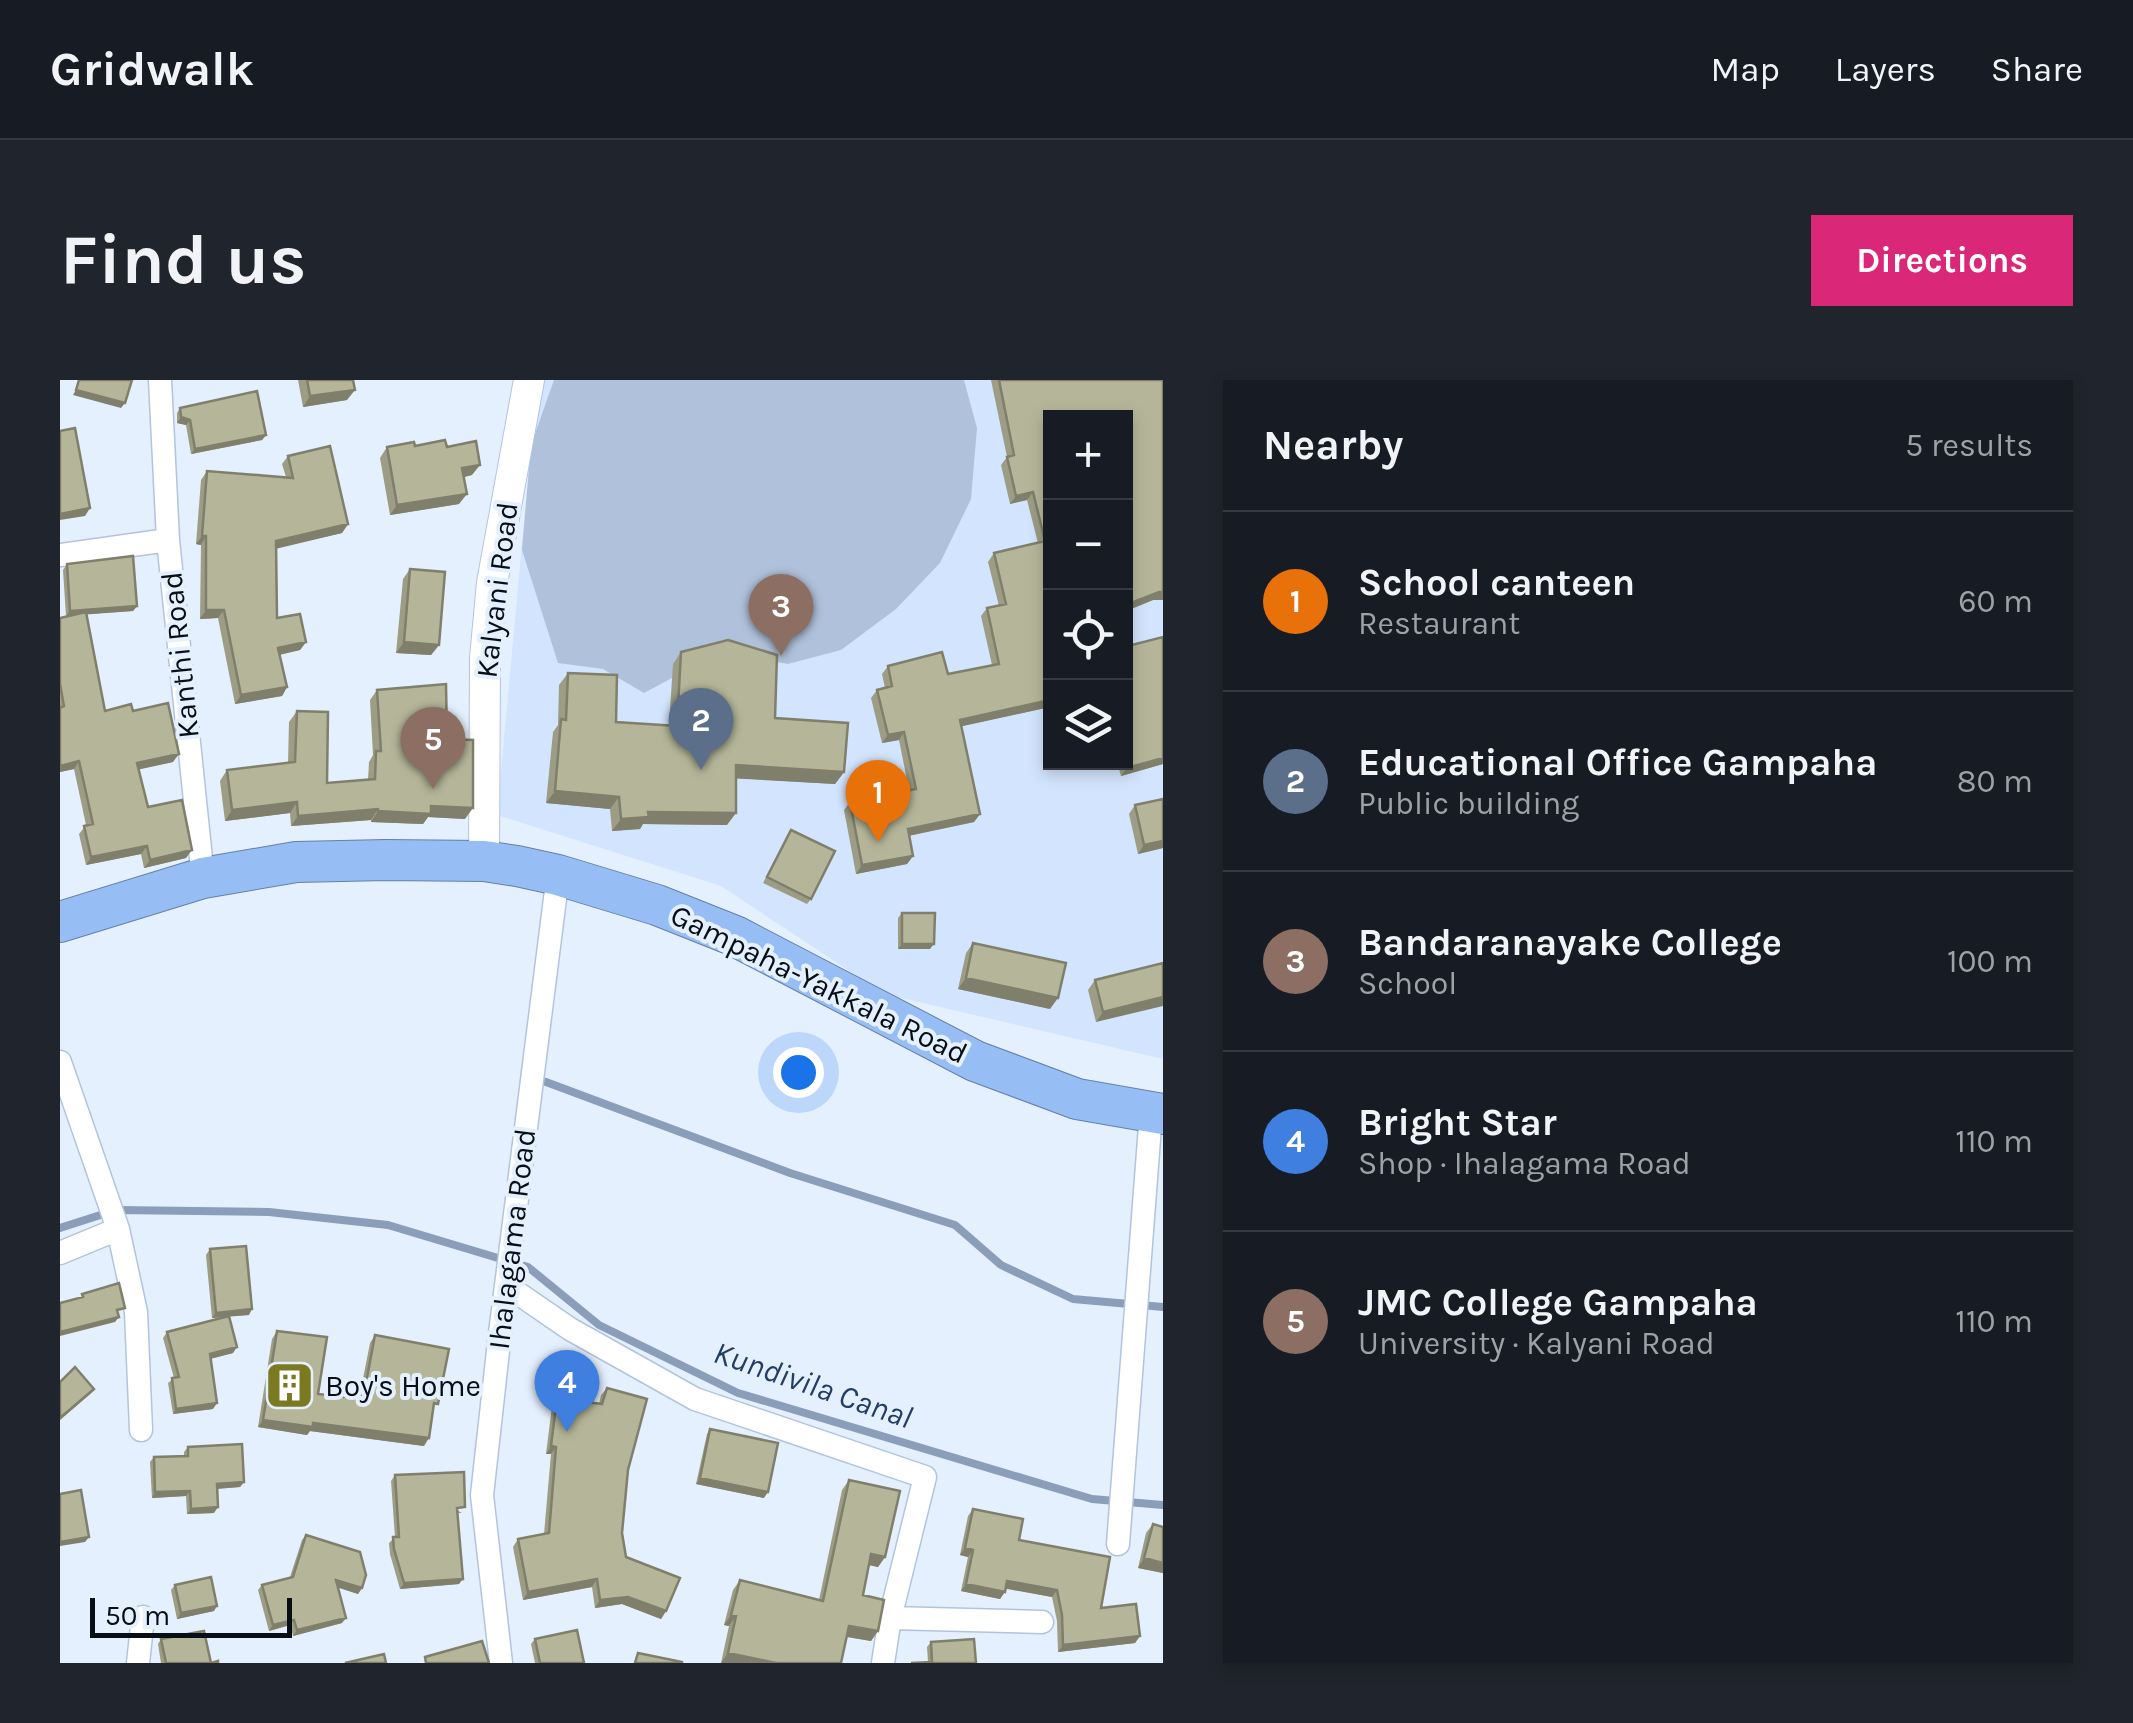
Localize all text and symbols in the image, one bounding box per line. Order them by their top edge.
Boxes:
text: Gridwalk [50,41,254,97]
text: Map [1710,49,1780,90]
text: Layers [1835,49,1936,90]
text: Share [1991,49,2083,90]
button: Directions [1811,215,2073,306]
text: Find us [60,219,306,301]
map controls [1043,410,1133,770]
button: + [1043,410,1133,500]
text: Nearby [1263,420,1403,470]
text: 5 results [1905,427,2033,464]
street label: Kalyani Road [468,500,526,680]
button: − [1043,500,1133,590]
text: School canteen [1358,560,1635,605]
street label: Kanthi Road [153,570,207,740]
pin: 3 [748,574,814,656]
text: 1 [1290,583,1301,620]
text: 60 m [1958,583,2033,620]
button: locate [1043,590,1133,680]
text: Restaurant [1358,605,1520,642]
button: layers [1043,680,1133,770]
pin: 2 [668,688,734,770]
pin: 5 [400,706,466,789]
text: Educational Office Gampaha [1358,740,1877,785]
pin: 1 [846,760,910,842]
text: 2 [1286,763,1305,800]
text: 80 m [1957,763,2033,800]
text: Public building [1358,785,1579,822]
street label: Gampaha-Yakkala Road [665,896,973,1072]
text: Bandaranayake College [1358,920,1782,965]
text: 3 [1286,943,1305,980]
text: 100 m [1947,943,2033,980]
text: School [1358,965,1457,1002]
your location [773,1047,824,1098]
text: Bright Star [1358,1100,1557,1145]
text: 4 [1286,1123,1305,1160]
text: 110 m [1955,1123,2033,1160]
street label: Ihalagama Road [481,1127,543,1351]
text: Shop · Ihalagama Road [1358,1145,1691,1182]
text: JMC College Gampaha [1358,1280,1758,1325]
text: 5 [1286,1303,1305,1340]
text: 110 m [1955,1303,2033,1340]
text: University · Kalyani Road [1358,1325,1715,1362]
water label: Kundivila Canal [709,1334,917,1436]
pin: 4 [534,1350,600,1432]
building icon: Boy's Home [264,1360,316,1412]
place label: Boy's Home [325,1368,481,1404]
scale bar [90,1593,292,1638]
text: 50 m [105,1599,170,1632]

